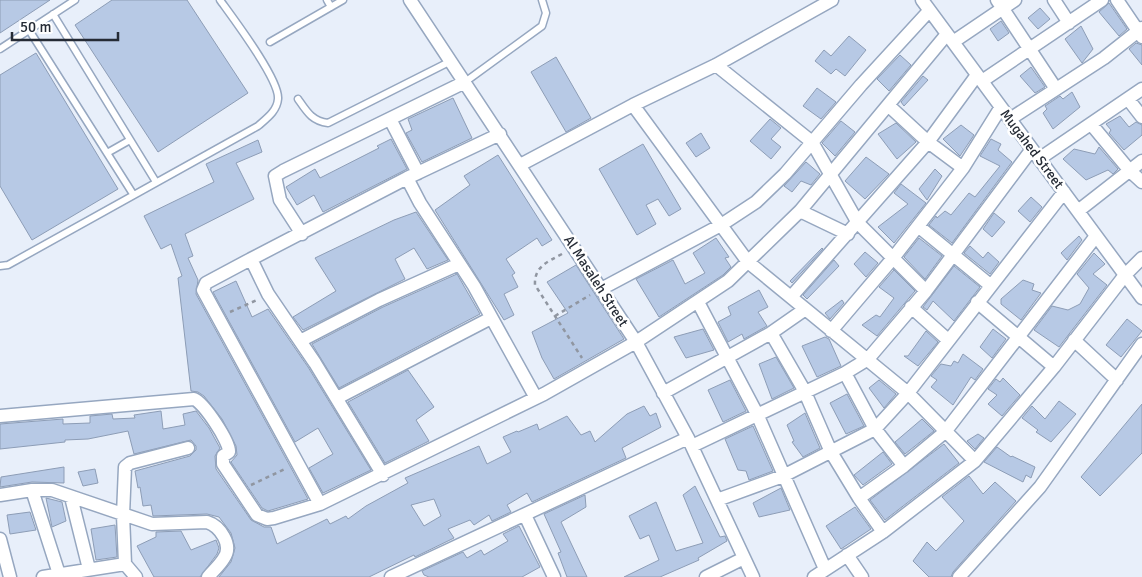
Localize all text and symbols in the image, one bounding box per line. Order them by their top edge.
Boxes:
scale bar [12,10,119,42]
text: 50 m [20,18,51,36]
street label: Mugahed Street [997,106,1067,192]
street label: Al Masaleh Street [560,232,632,330]

